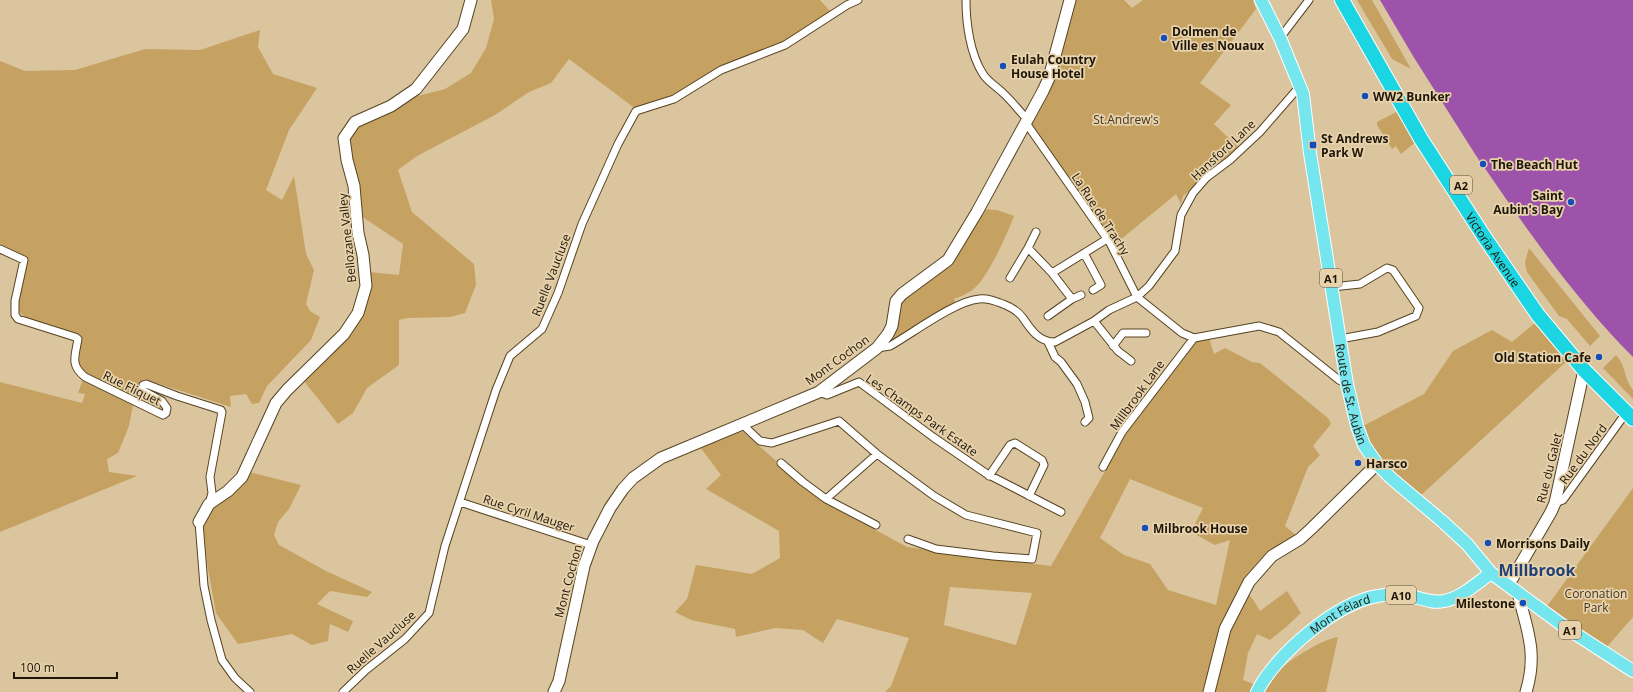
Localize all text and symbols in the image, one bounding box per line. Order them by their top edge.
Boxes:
place label: Dolmen de Ville es Nouaux [1172,23,1264,54]
marker: Dolmen de Ville es Nouaux [1159,33,1169,43]
place label: Eulah Country House Hotel [1011,51,1096,82]
marker: Eulah Country House Hotel [998,61,1008,71]
place label: WW2 Bunker [1373,88,1451,105]
marker: WW2 Bunker [1360,91,1370,101]
park label: St.Andrew's [1093,111,1159,128]
street label: Hansford Lane [1187,116,1259,184]
place label: St Andrews Park W [1321,130,1389,161]
marker: St Andrews Park W [1308,140,1318,150]
place label: The Beach Hut [1491,156,1578,173]
marker: The Beach Hut [1478,159,1488,169]
street label: La Rue de Trachy [1068,169,1135,259]
road number: A2 [1450,176,1472,194]
place label: Saint Aubin's Bay [1493,187,1563,218]
street label: Bellozane Valley [334,191,360,284]
marker: Saint Aubin's Bay [1566,197,1576,207]
street label: Victoria Avenue [1462,209,1525,291]
street label: Ruelle Vaucluse [527,231,575,319]
road number: A1 [1320,269,1342,287]
street label: Mont Cochon [802,331,872,389]
street label: Route de St. Aubin [1332,342,1372,447]
place label: Old Station Cafe [1494,349,1591,366]
marker: Old Station Cafe [1594,352,1604,362]
street label: Millbrook Lane [1106,356,1168,434]
street label: Rue Fliquet [100,367,164,409]
street label: Les Champs Park Estate [863,370,982,460]
street label: Rue du Nord [1555,420,1611,488]
street label: Rue du Galet [1532,431,1566,505]
place label: Harsco [1366,455,1407,472]
marker: Harsco [1353,458,1363,468]
street label: Rue Cyril Mauger [481,490,577,536]
place label: Milbrook House [1153,520,1248,537]
marker: Milbrook House [1140,523,1150,533]
place label: Morrisons Daily [1496,535,1590,552]
marker: Morrisons Daily [1483,538,1493,548]
street label: Mont Cochon [550,542,586,620]
district label: Millbrook [1499,559,1576,581]
park label: Coronation Park [1565,585,1627,616]
road number: A10 [1386,586,1416,604]
street label: Mont Félard [1306,590,1372,637]
place label: Milestone [1456,595,1515,612]
marker: Milestone [1518,598,1528,608]
street label: Ruelle Vaucluse [343,606,419,677]
road number: A1 [1559,621,1581,639]
scale bar [14,654,117,680]
text: 100 m [20,659,55,676]

